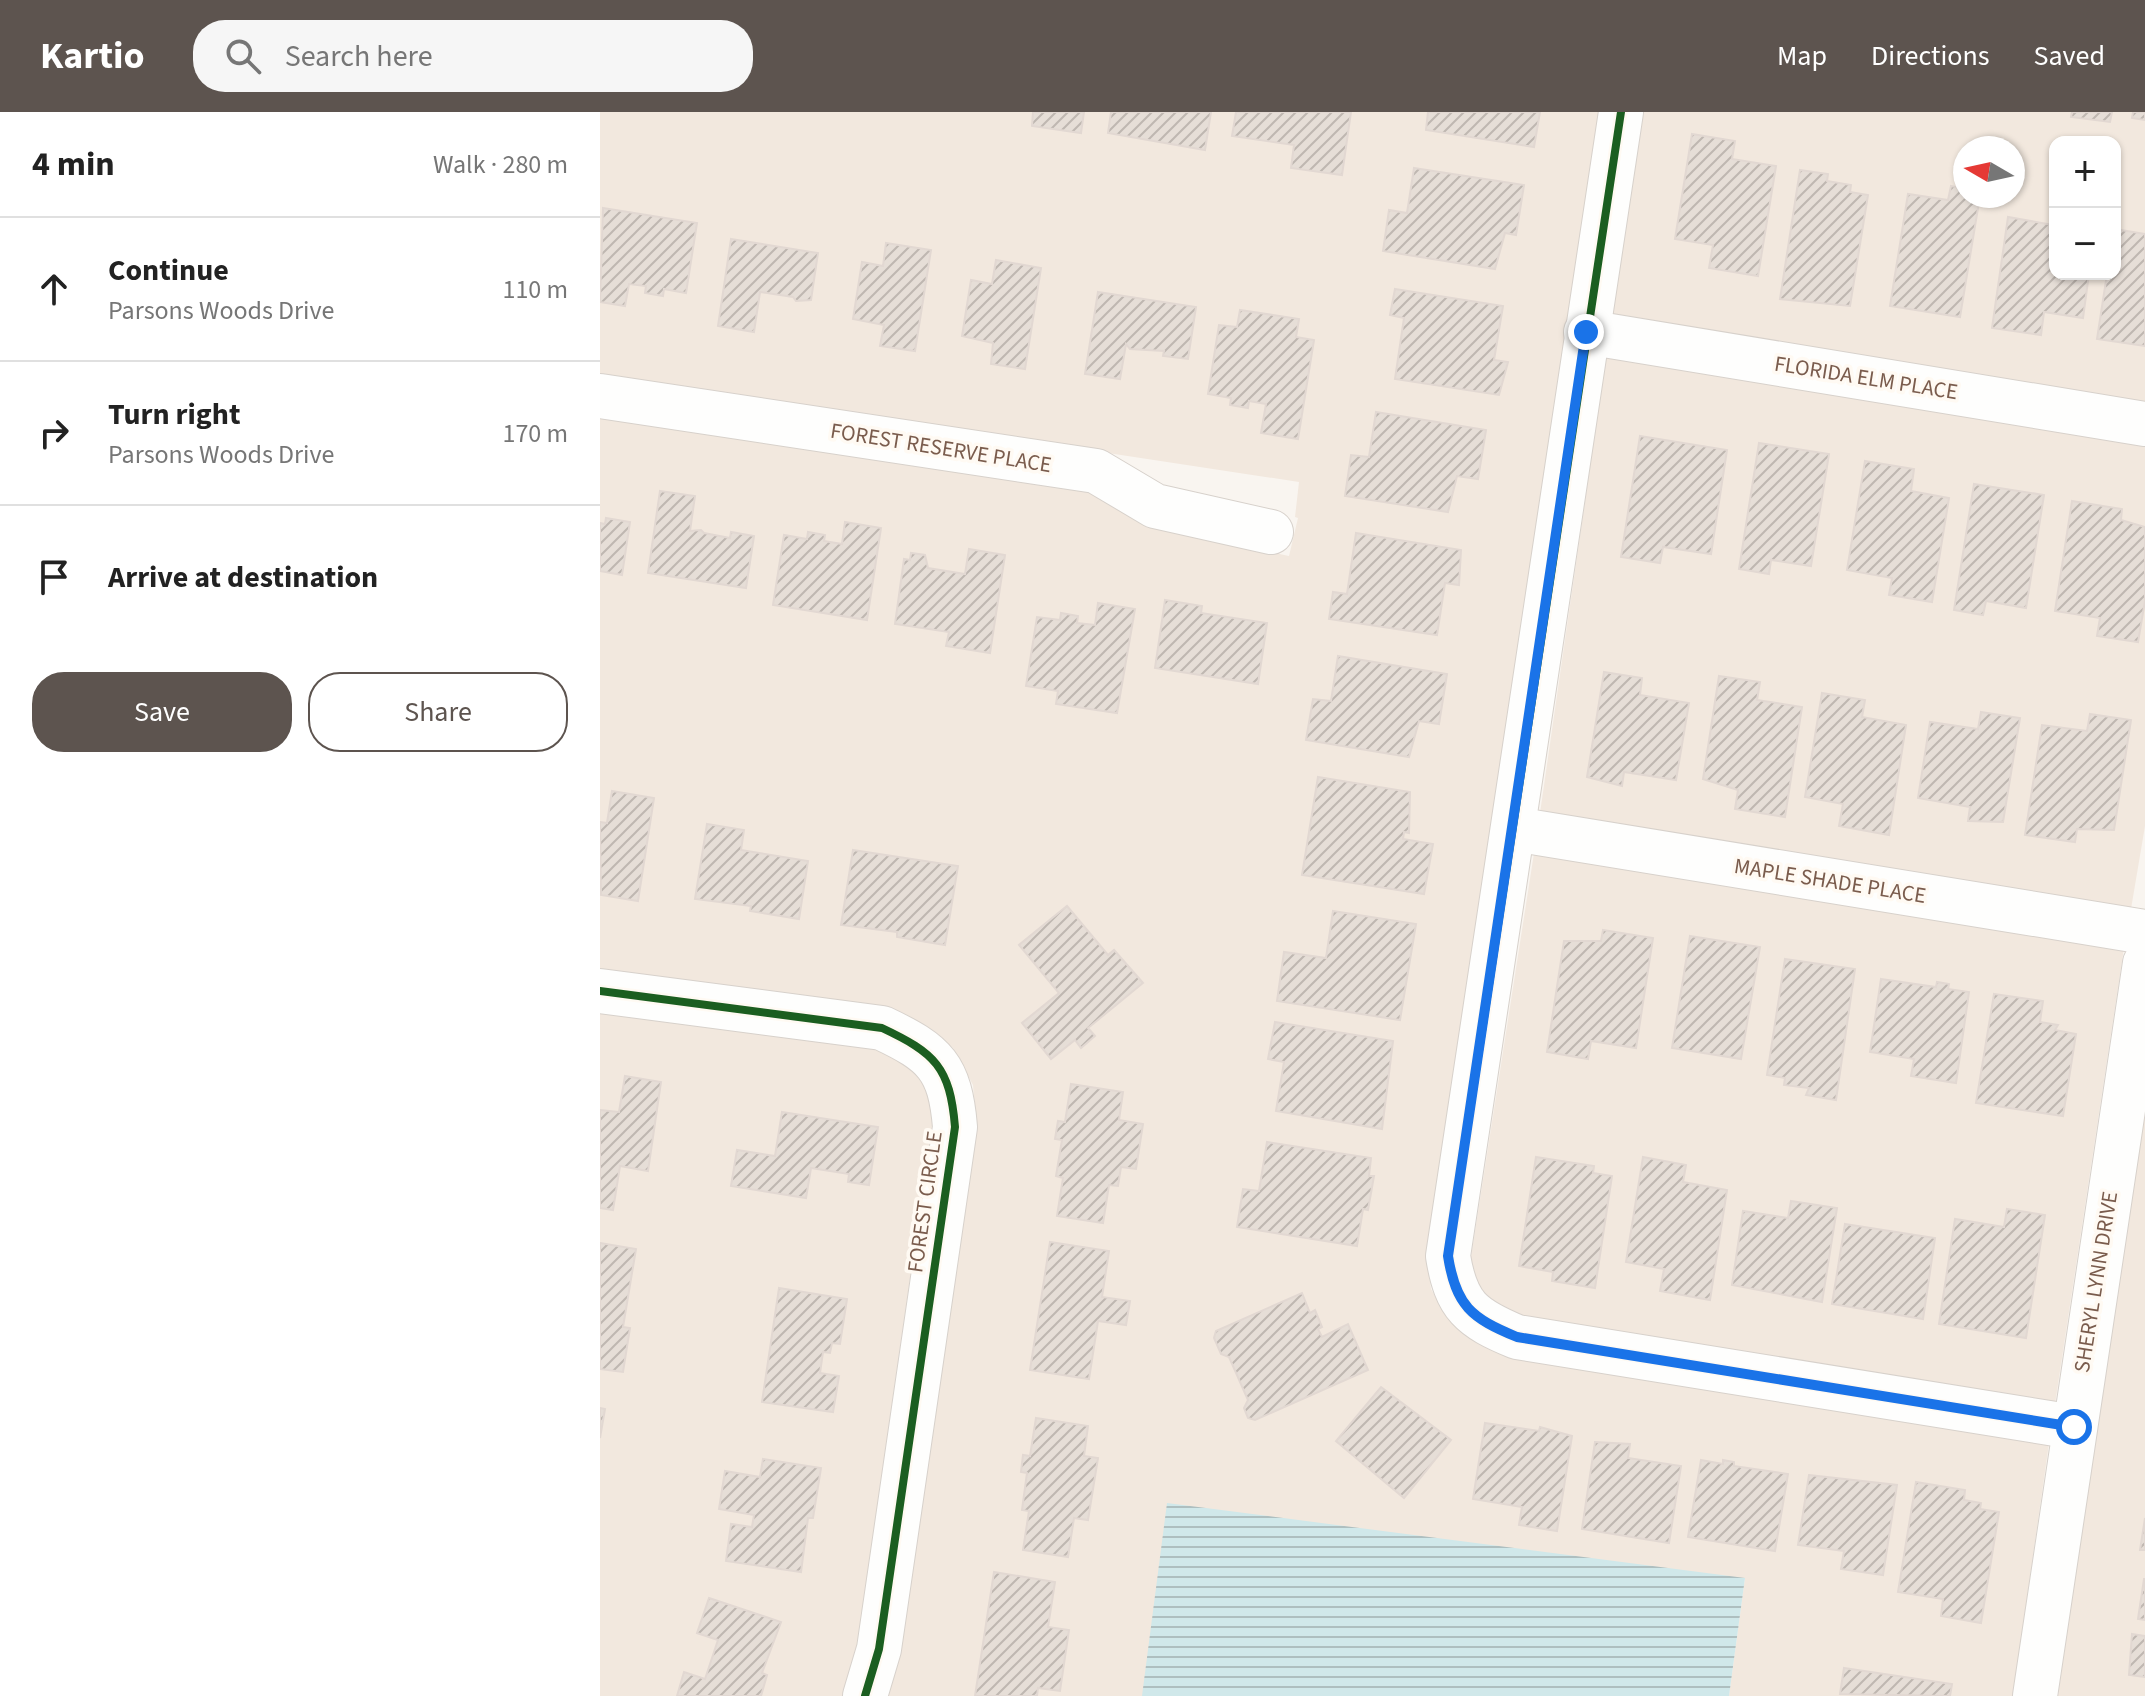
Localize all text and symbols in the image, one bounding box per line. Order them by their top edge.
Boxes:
search box [193,20,753,92]
text: Kartio [40,29,145,83]
icon: search [221,34,265,78]
text: Search here [285,35,433,78]
text: Map [1777,36,1827,76]
text: Directions [1871,36,1990,76]
text: Saved [2034,36,2105,76]
north arrow [1953,136,2025,208]
map controls [2049,136,2121,280]
button: + [2049,136,2121,208]
text: 4 min [32,140,115,189]
text: Walk · 280 m [433,146,568,183]
button: − [2049,208,2121,280]
text: Continue [108,249,229,292]
icon: ahead [32,267,76,311]
text: 110 m [502,271,568,308]
text: Parsons Woods Drive [108,292,334,329]
route end [1568,314,1604,350]
street label: FLORIDA ELM PLACE [1772,348,1960,408]
text: Turn right [108,393,240,436]
icon: right [32,411,76,455]
text: 170 m [502,415,568,452]
street label: FOREST RESERVE PLACE [828,415,1054,481]
text: Parsons Woods Drive [108,436,334,473]
icon: arrive [32,555,76,599]
text: Arrive at destination [108,556,378,599]
button: Save [32,672,292,752]
button: Share [308,672,568,752]
street label: MAPLE SHADE PLACE [1732,850,1928,912]
street label: FOREST CIRCLE [899,1129,951,1275]
street label: SHERYL LYNN DRIVE [2066,1189,2126,1375]
route start [2056,1409,2092,1445]

